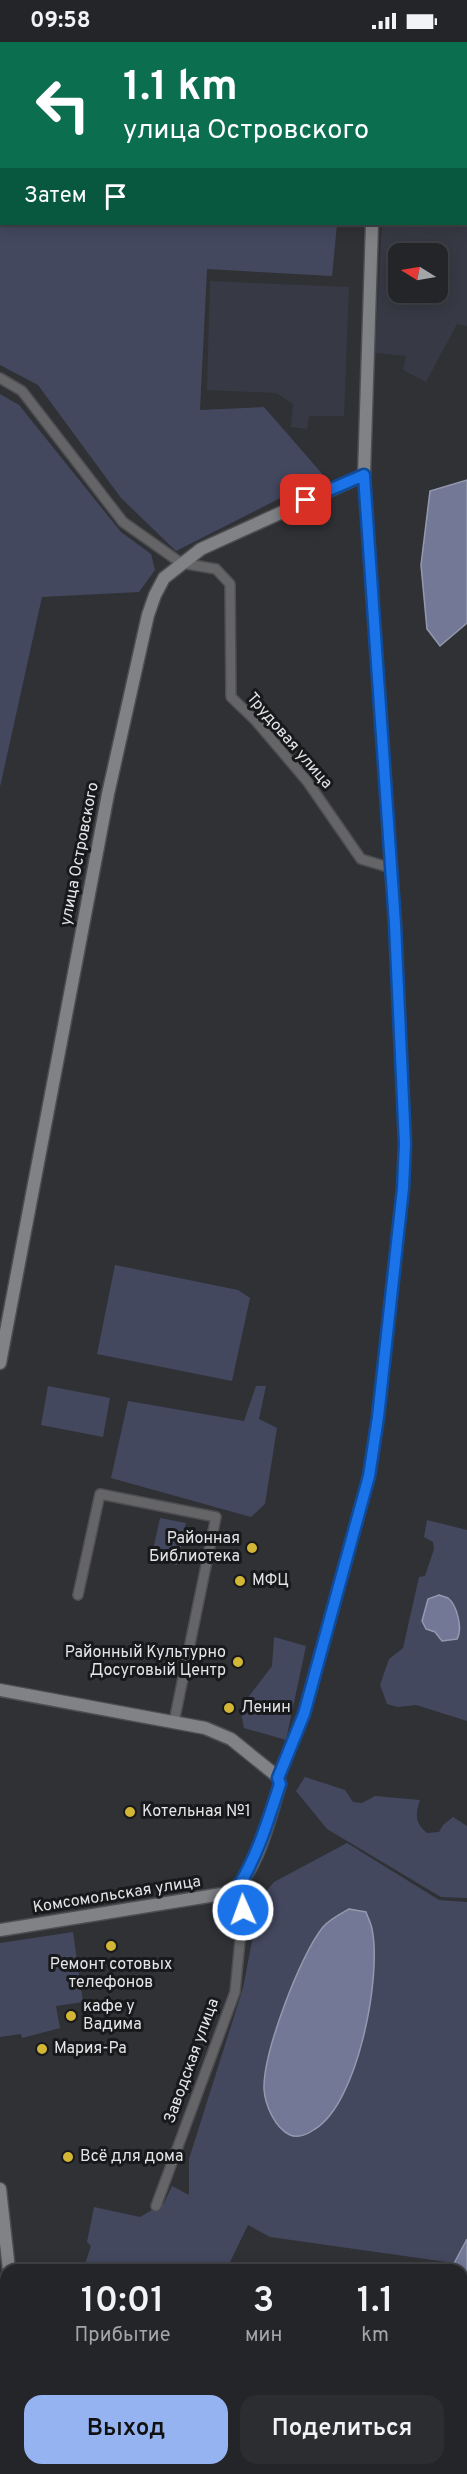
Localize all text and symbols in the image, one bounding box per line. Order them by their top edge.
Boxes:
text: 09:58 [30,8,91,35]
text: 1.1 km [123,62,238,115]
icon: left [24,66,102,144]
text: улица Островского [123,114,369,148]
icon: arrive [99,180,132,213]
text: Затем [24,183,87,210]
north arrow [388,243,448,303]
map controls [388,243,448,303]
pin [280,474,331,525]
icon: arrive [289,483,322,516]
street label: Трудовая улица [242,689,336,793]
street label: улица Островского [56,780,104,927]
place label: Районная Библиотека [149,1529,240,1567]
marker: Районная Библиотека [245,1541,259,1555]
place label: МФЦ [252,1571,289,1591]
marker: МФЦ [233,1574,247,1588]
place label: Районный Культурно Досуговый Центр [65,1643,226,1681]
marker: Районный Культурно Досуговый Центр [231,1655,245,1669]
place label: Ленин [241,1698,291,1718]
marker: Ленин [222,1701,236,1715]
place label: Котельная №1 [142,1802,251,1822]
marker: Котельная №1 [123,1805,137,1819]
street label: Комсомольская улица [32,1872,202,1918]
position arrow [211,1878,275,1942]
marker: Ремонт сотовых телефонов [104,1939,118,1953]
place label: Ремонт сотовых телефонов [50,1955,172,1993]
street label: Заводская улица [160,1996,224,2126]
place label: кафе у Вадима [83,1997,142,2035]
marker: кафе у Вадима [64,2009,78,2023]
place label: Мария-Ра [54,2039,127,2059]
marker: Мария-Ра [35,2042,49,2056]
place label: Всё для дома [80,2147,183,2167]
marker: Всё для дома [61,2150,75,2164]
text: 10:01 [81,2279,164,2325]
text: 3 [253,2279,274,2325]
text: 1.1 [357,2279,394,2325]
text: Прибытие [75,2323,170,2349]
text: мин [245,2323,282,2349]
text: km [361,2323,389,2349]
button: Выход [24,2395,228,2464]
button: Поделиться [240,2395,444,2464]

